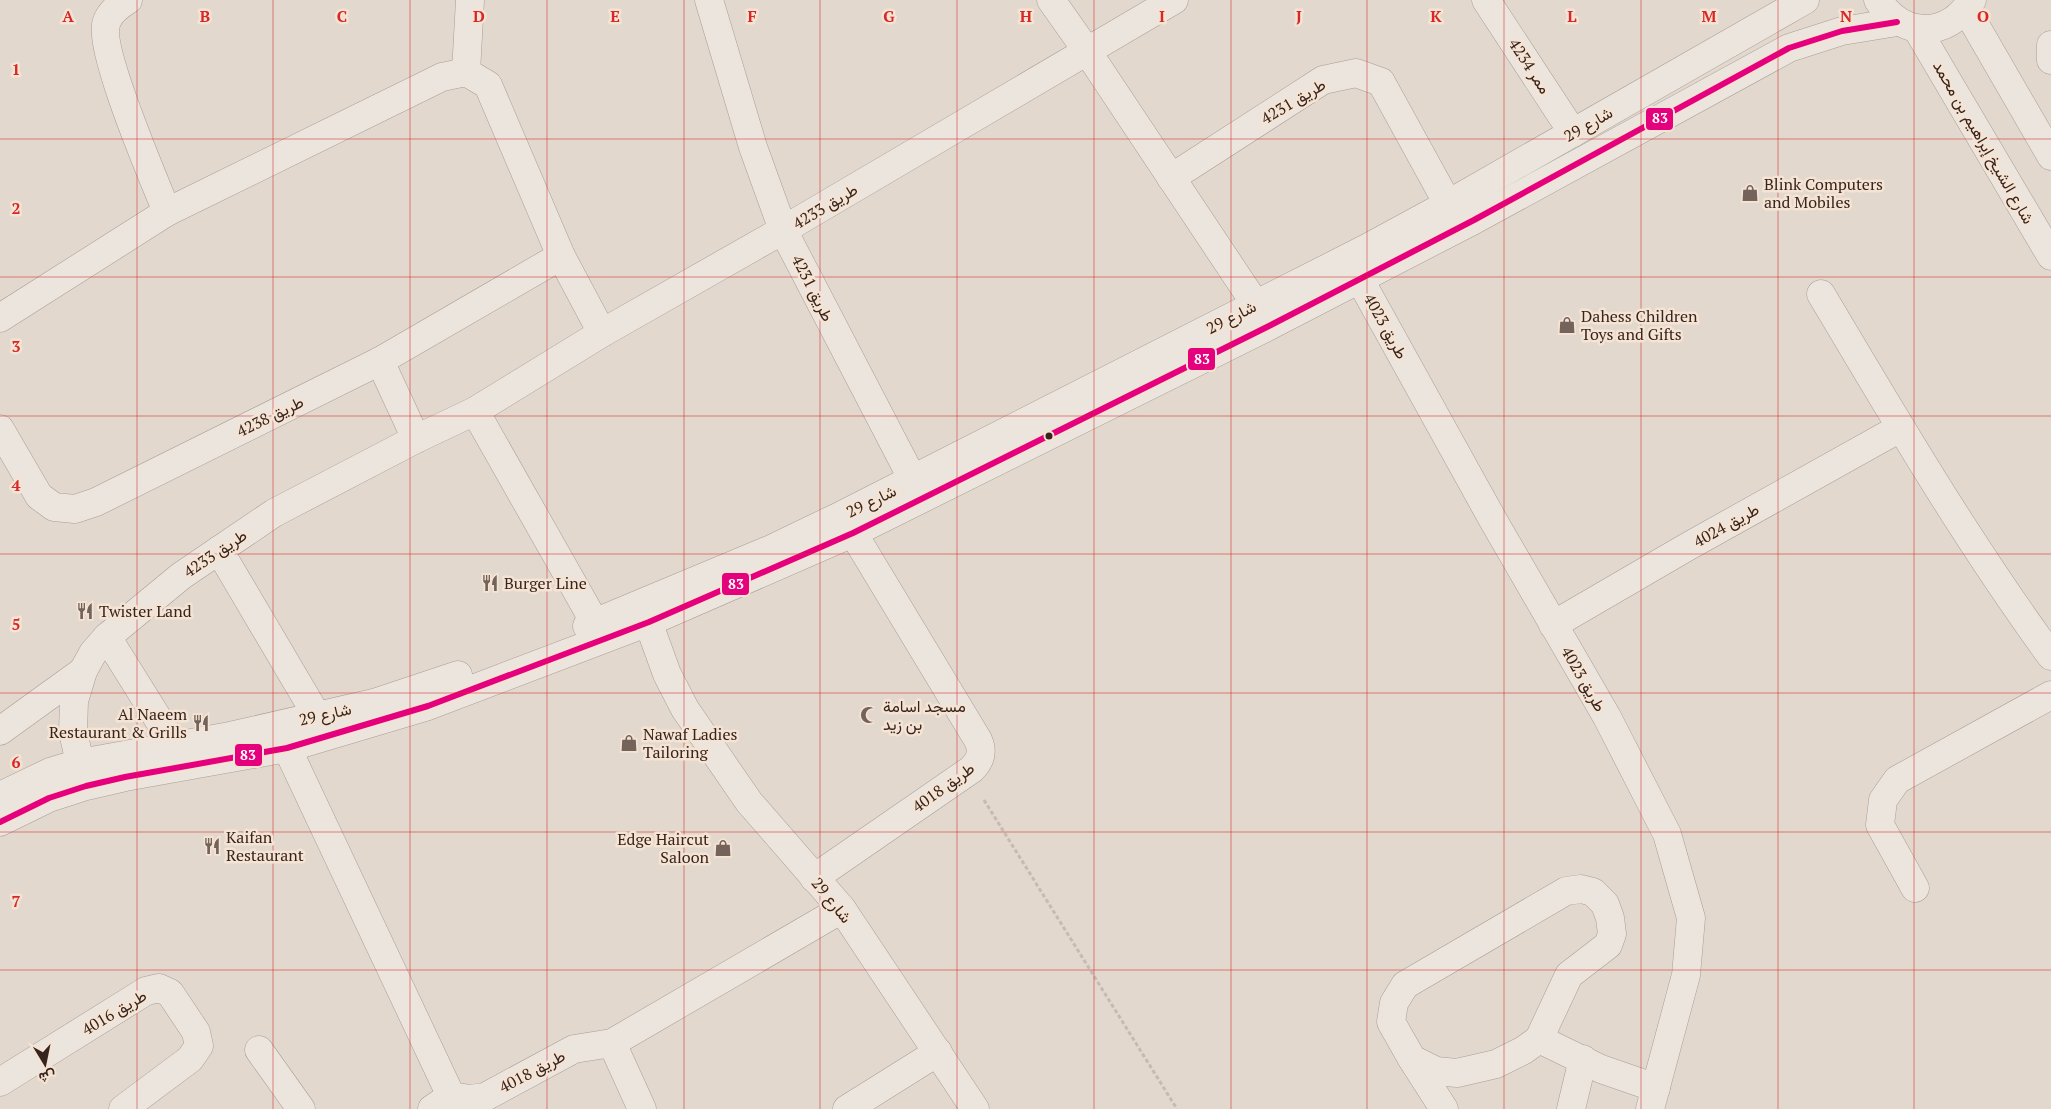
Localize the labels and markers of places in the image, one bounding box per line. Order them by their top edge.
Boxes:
place label: Blink Computers and Mobiles [1764,173,1883,213]
shop icon: Blink Computers and Mobiles [1740,183,1760,203]
place label: Dahess Children Toys and Gifts [1581,305,1698,345]
shop icon: Dahess Children Toys and Gifts [1557,315,1577,335]
unlabelled marker [1044,431,1054,441]
place label: Burger Line [504,572,587,594]
restaurant icon: Burger Line [480,573,500,593]
place label: Twister Land [99,600,192,622]
restaurant icon: Twister Land [75,601,95,621]
place label: مسجد اسامة بن زيد [883,695,966,735]
place label: Al Naeem Restaurant & Grills [49,703,187,743]
mosque icon: مسجد اسامة بن زيد [859,705,879,725]
restaurant icon: Al Naeem Restaurant & Grills [191,713,211,733]
place label: Nawaf Ladies Tailoring [643,723,737,763]
shop icon: Nawaf Ladies Tailoring [619,733,639,753]
place label: Kaifan Restaurant [226,826,304,866]
place label: Edge Haircut Saloon [617,828,709,868]
restaurant icon: Kaifan Restaurant [202,836,222,856]
shop icon: Edge Haircut Saloon [713,838,733,858]

